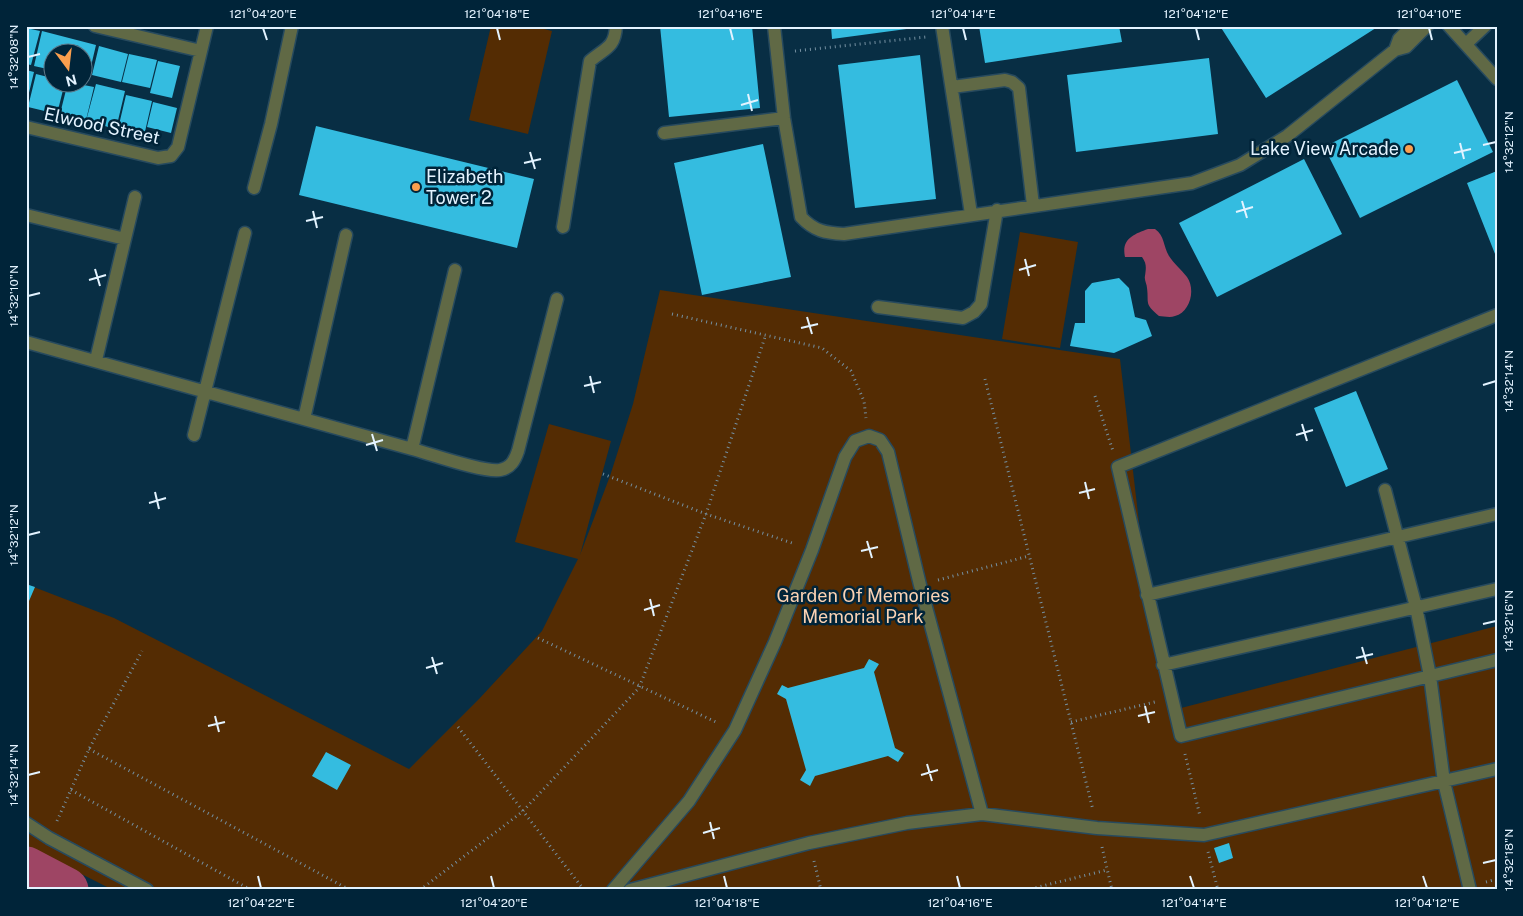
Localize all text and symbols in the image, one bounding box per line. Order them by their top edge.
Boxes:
text: 121°04'20"E [229,7,297,21]
text: 121°04'18"E [464,7,530,21]
text: 121°04'16"E [697,7,763,21]
text: 121°04'14"E [930,7,996,21]
text: 121°04'12"E [1164,7,1228,21]
text: 121°04'10"E [1396,7,1462,21]
text: 14°32'08"N [7,25,21,89]
north arrow [42,42,92,92]
text: N [64,71,79,90]
street label: Elwood Street [42,103,162,148]
text: 14°32'12"N [1502,111,1516,173]
place label: Lake View Arcade [1250,138,1399,159]
marker: Lake View Arcade [1403,143,1415,155]
place label: Elizabeth Tower 2 [426,166,503,208]
marker: Elizabeth Tower 2 [410,181,422,193]
text: 14°32'10"N [7,265,21,327]
text: 14°32'14"N [1502,350,1516,412]
text: 14°32'12"N [7,504,21,566]
park label: Garden Of Memories Memorial Park [777,585,949,627]
text: 14°32'16"N [1502,590,1516,652]
text: 14°32'14"N [7,744,21,806]
text: 14°32'18"N [1502,829,1516,891]
text: 121°04'22"E [227,896,295,910]
text: 121°04'20"E [460,896,528,910]
text: 121°04'18"E [694,896,760,910]
text: 121°04'16"E [927,896,993,910]
text: 121°04'14"E [1161,896,1227,910]
text: 121°04'12"E [1395,896,1459,910]

